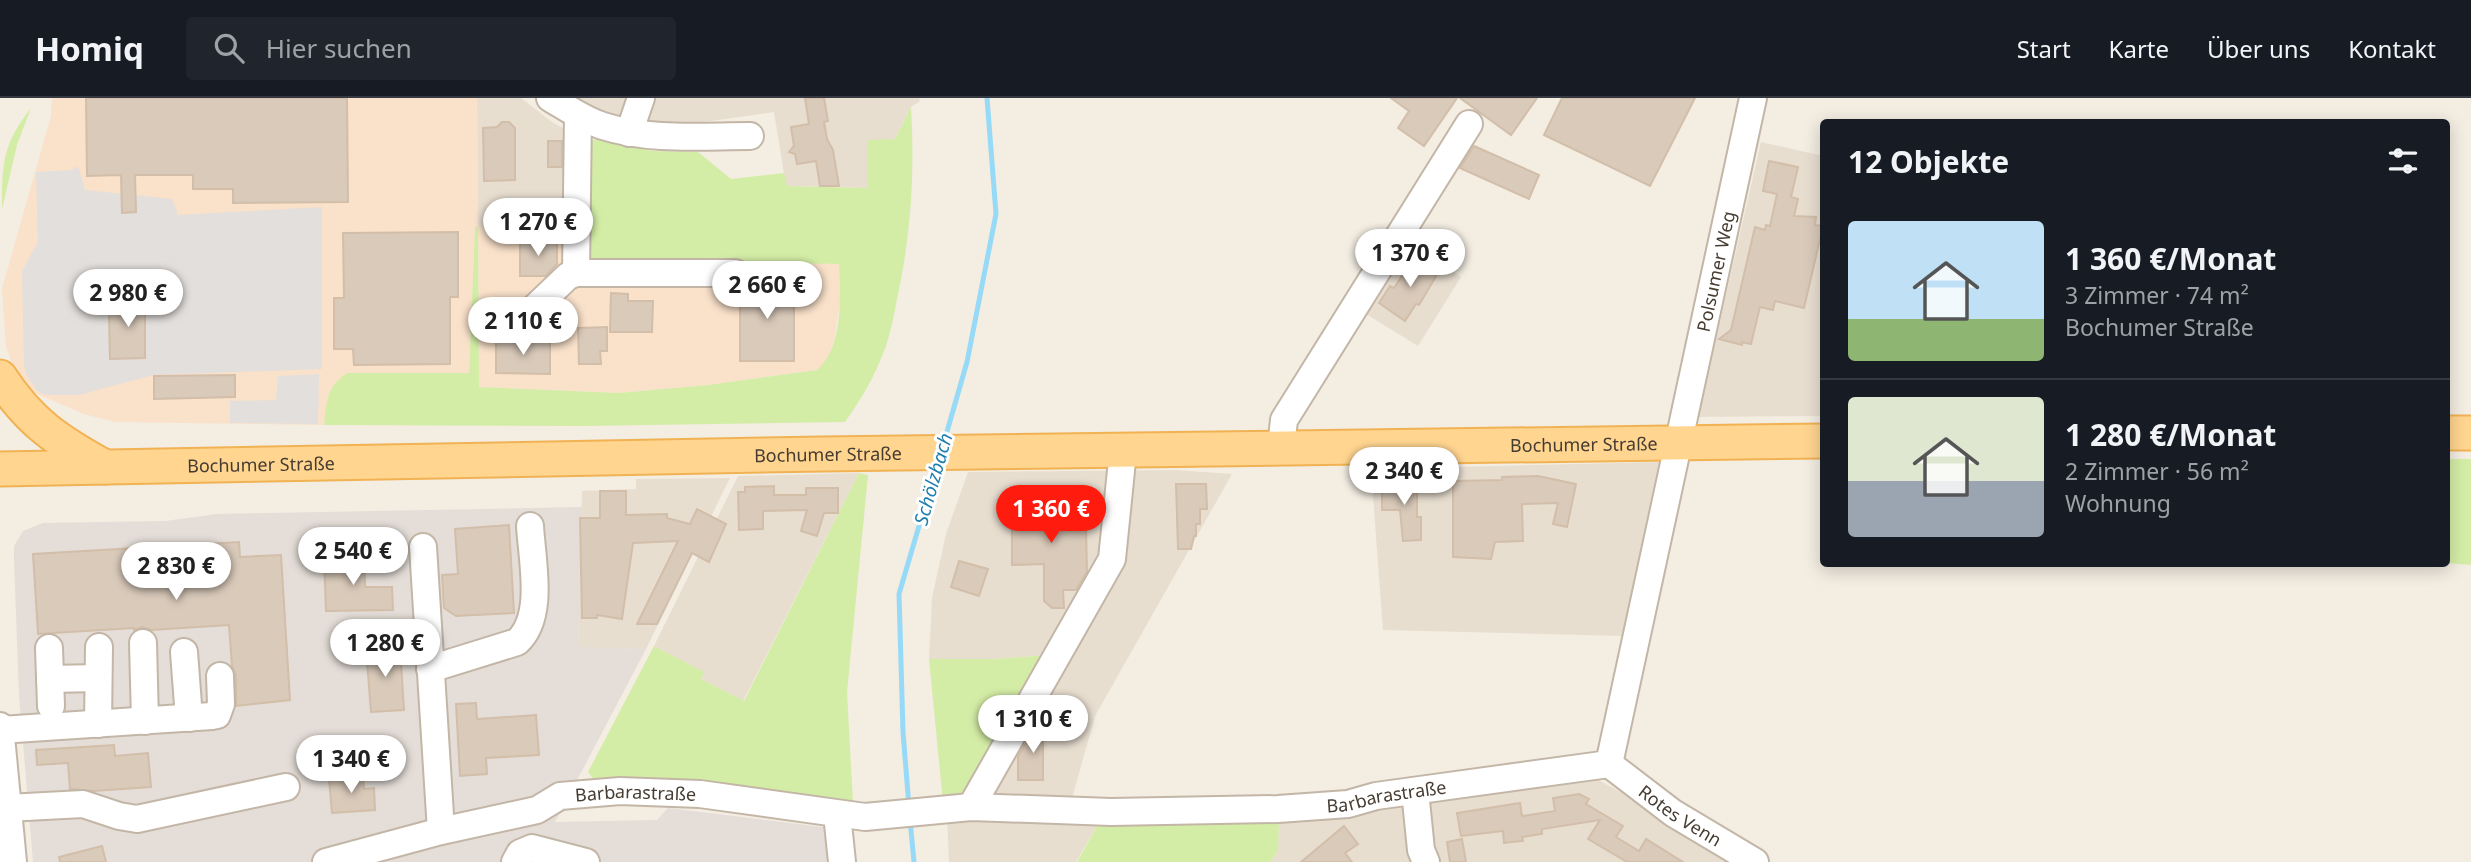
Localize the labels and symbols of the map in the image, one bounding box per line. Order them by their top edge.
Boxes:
pin: 1 270 € [473,198,603,258]
street label: Polsumer Weg [1691,209,1740,334]
pin: 1 370 € [1345,230,1475,289]
pin: 2 660 € [702,262,832,321]
pin: 2 980 € [63,270,193,329]
pin: 2 110 € [458,298,588,357]
water label: Schölzbach [907,430,959,528]
street label: Bochumer Straße [1510,431,1658,457]
street label: Bochumer Straße [754,441,902,467]
pin: 2 340 € [1339,448,1469,507]
street label: Bochumer Straße [187,451,335,478]
pin: 1 360 € [986,486,1116,545]
pin: 2 540 € [288,528,418,587]
pin: 2 830 € [111,542,241,602]
pin: 1 280 € [320,620,450,679]
pin: 1 310 € [968,696,1098,755]
pin: 1 340 € [286,736,416,795]
street label: Barbarastraße [1326,774,1448,818]
street label: Barbarastraße [574,779,697,807]
street label: Rotes Venn [1634,779,1726,851]

